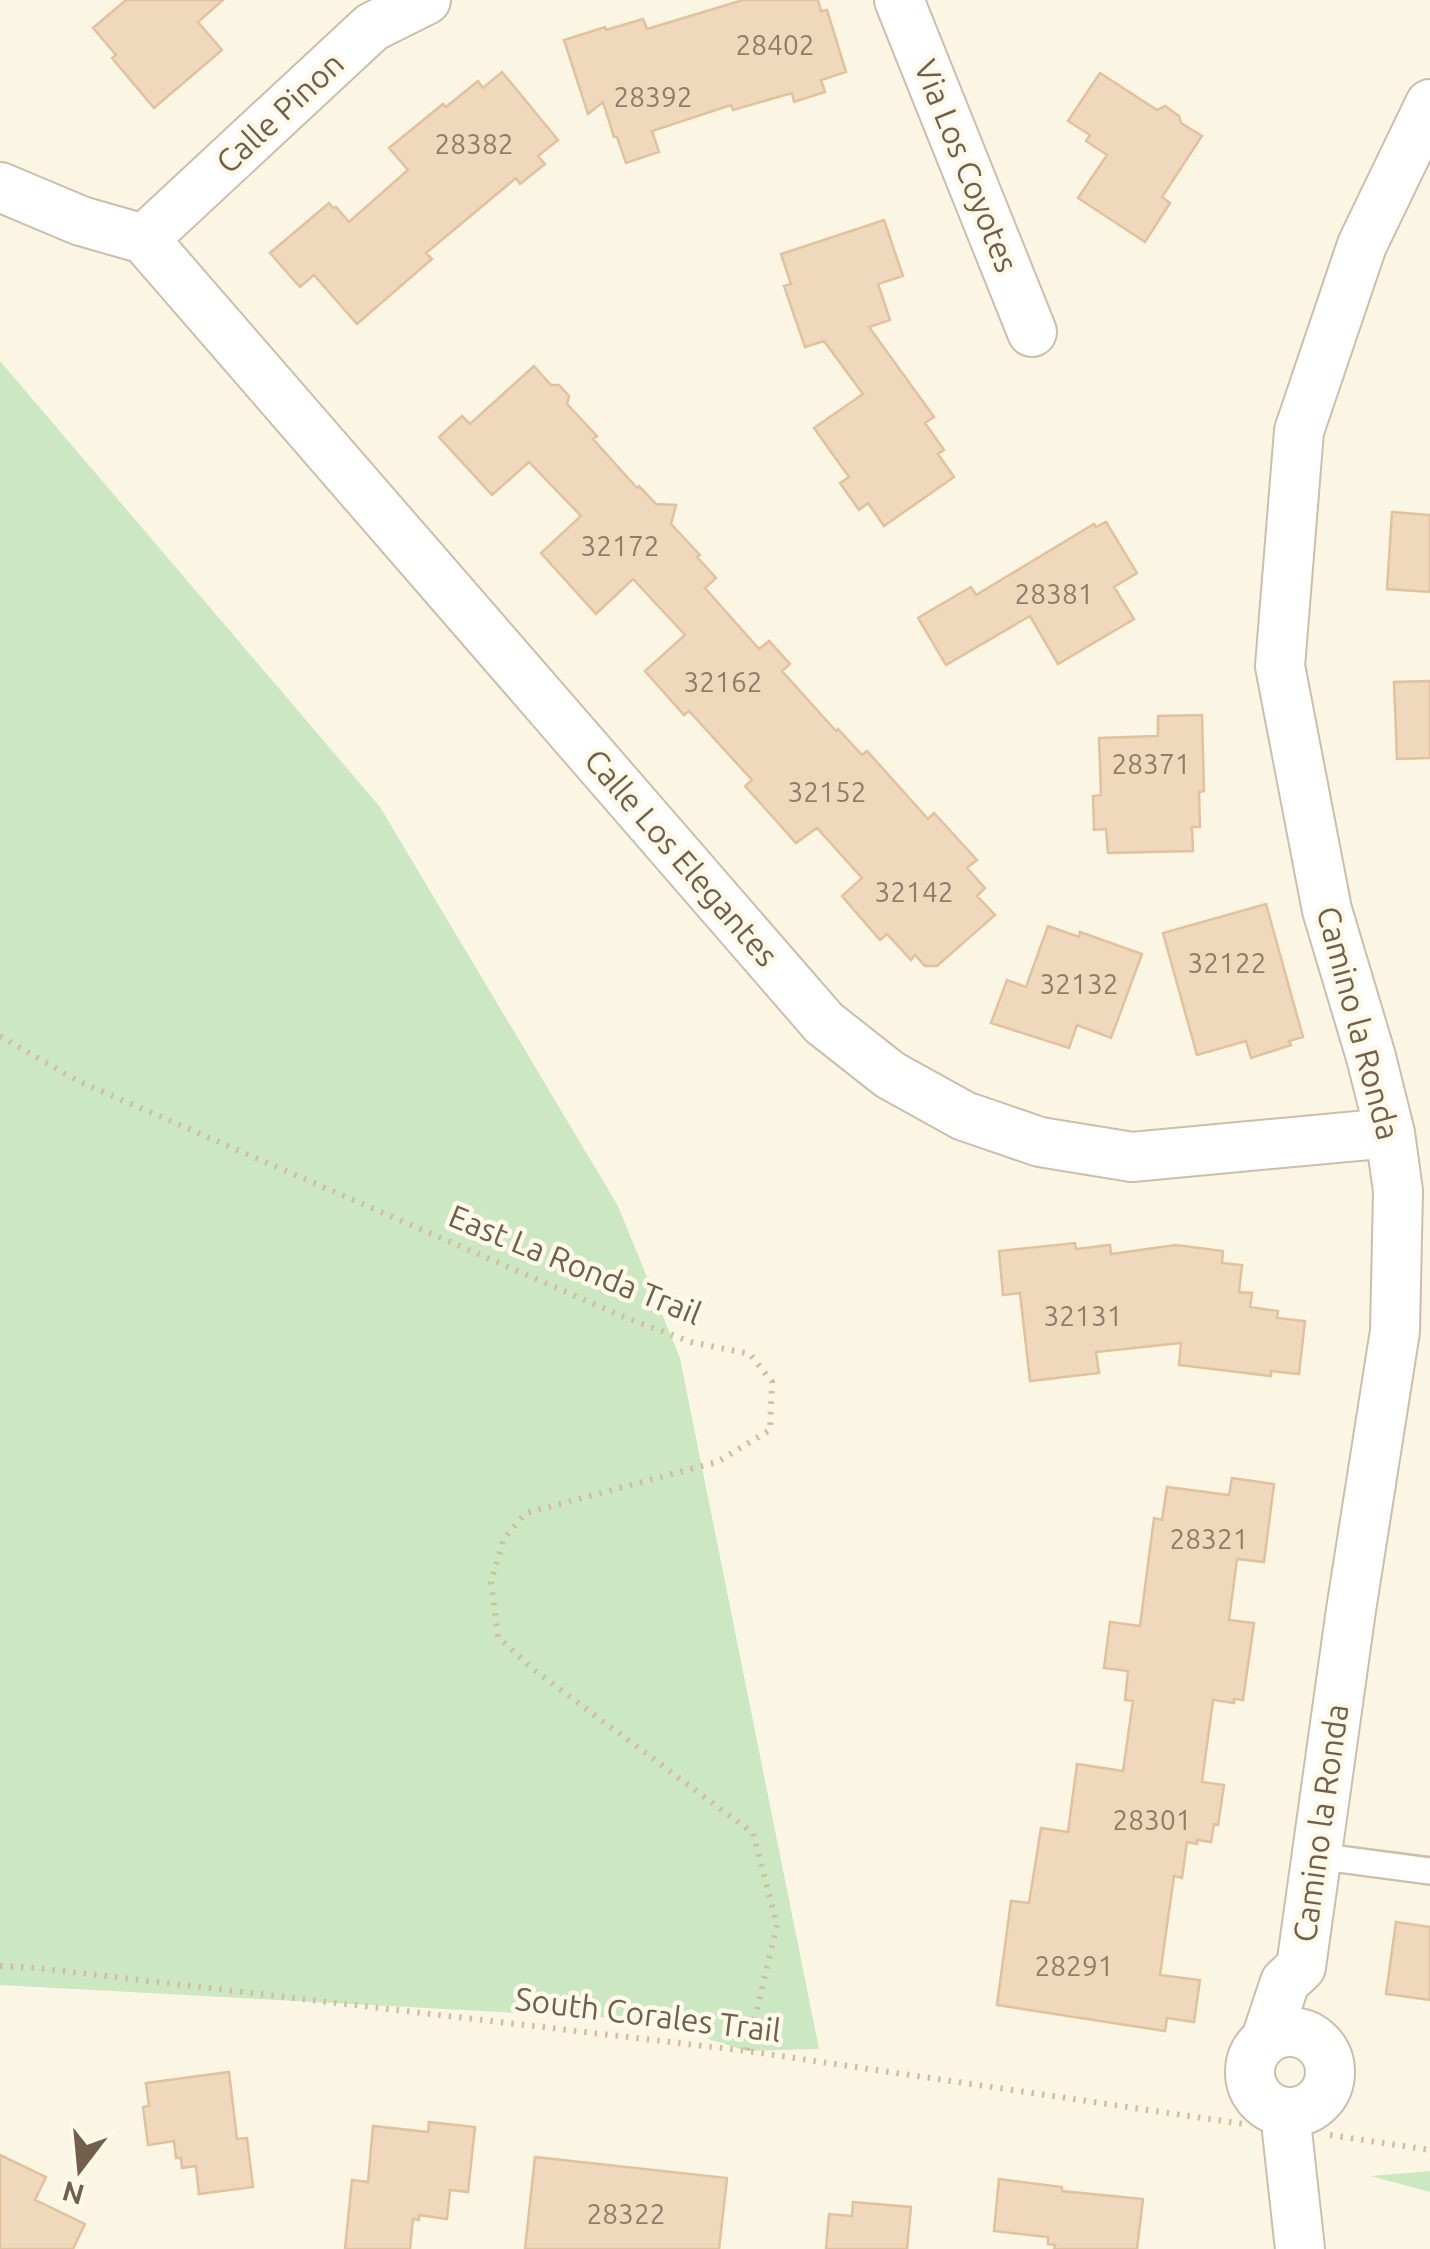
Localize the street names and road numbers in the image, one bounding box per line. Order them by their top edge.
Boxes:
street label: Calle Pinon [209,45,350,180]
street label: Via Los Coyotes [908,54,1026,277]
street label: Calle Los Elegantes [578,742,786,973]
street label: Camino la Ronda [1311,902,1407,1143]
street label: East La Ronda Trail [444,1197,707,1331]
street label: Camino la Ronda [1285,1701,1355,1944]
street label: South Corales Trail [513,1980,783,2048]

